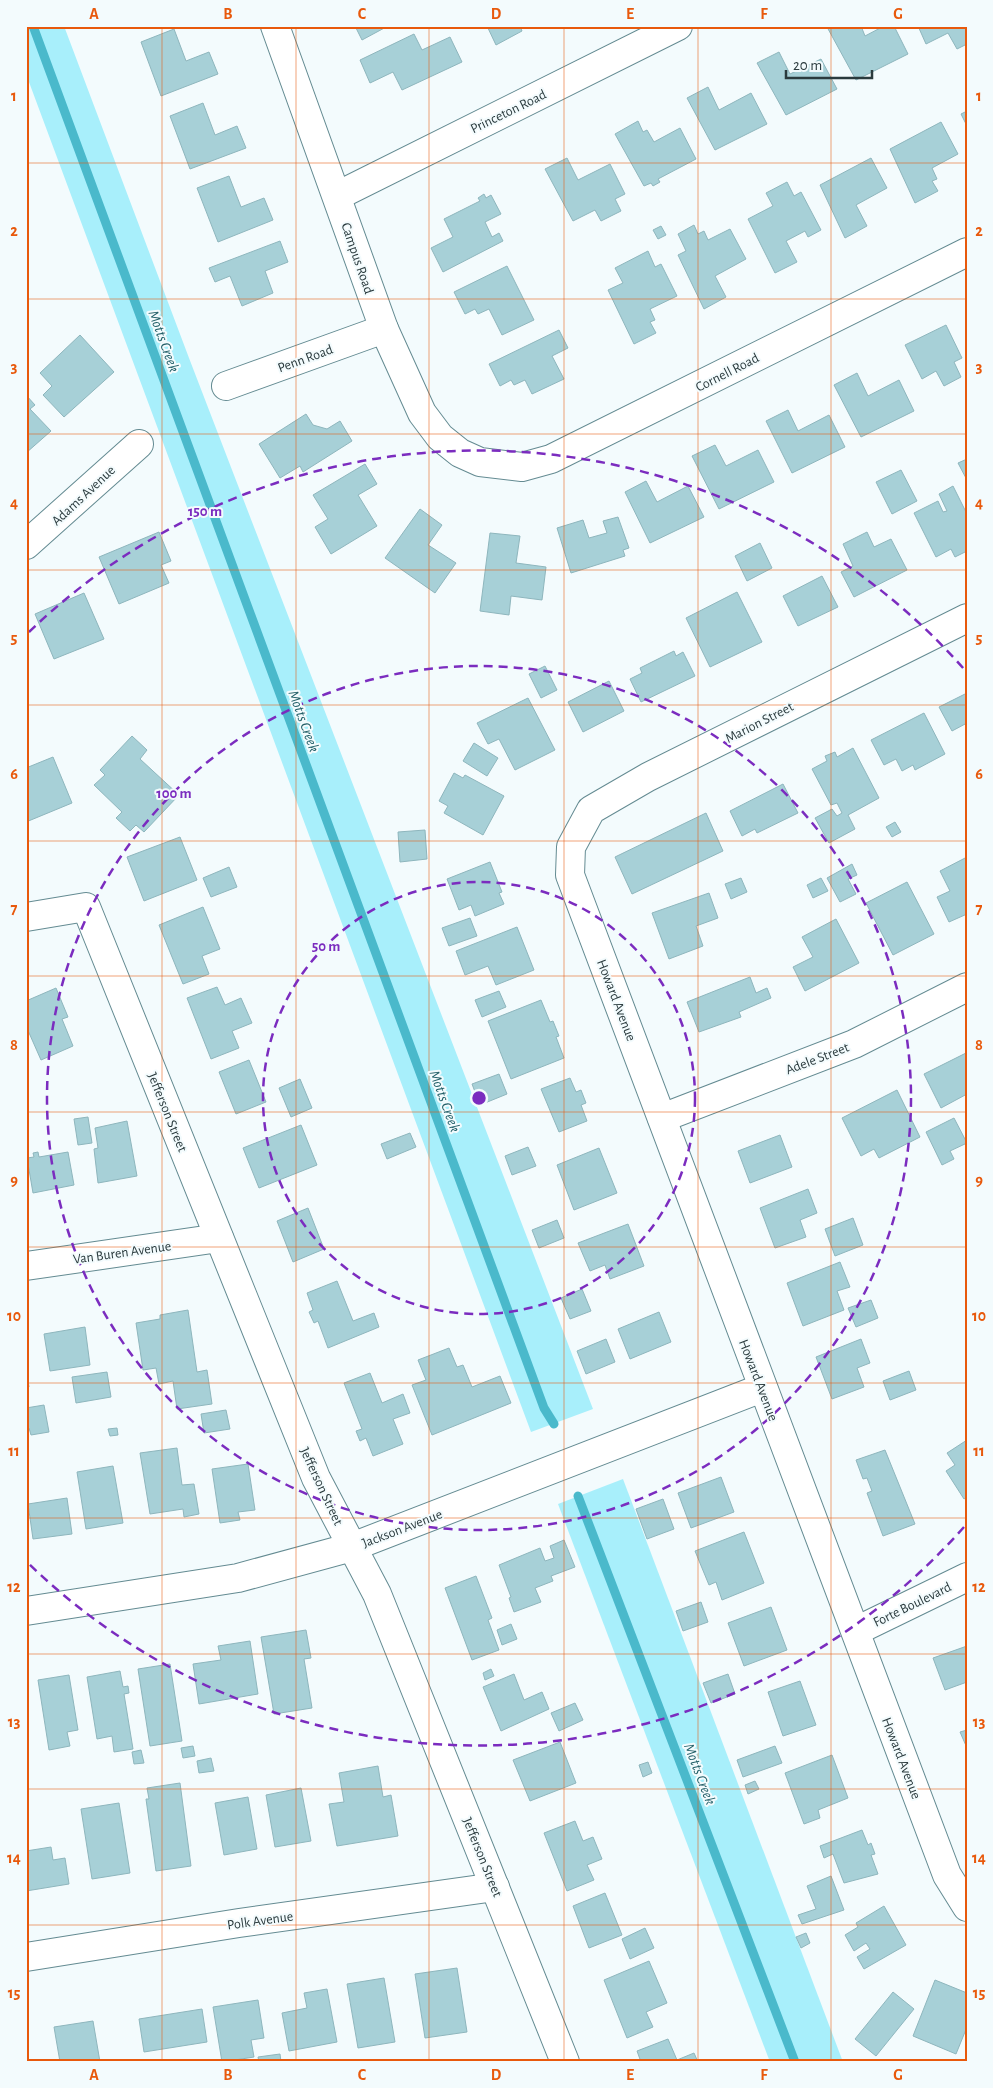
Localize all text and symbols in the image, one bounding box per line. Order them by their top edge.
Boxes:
text: A [89,6,99,22]
text: B [223,6,233,22]
text: C [358,6,367,22]
text: D [491,6,502,22]
text: E [626,6,634,22]
text: F [760,6,768,22]
text: G [893,6,903,22]
scale bar [786,48,872,80]
text: 20 m [793,58,822,73]
text: 1 [11,88,17,104]
street label: Princeton Road [468,88,549,136]
text: 1 [976,88,982,104]
street label: Campus Road [338,221,376,296]
text: 2 [10,223,18,239]
text: 2 [975,223,983,239]
water label: Motts Creek [145,308,182,374]
street label: Penn Road [276,343,335,375]
street label: Cornell Road [694,351,761,395]
text: 3 [11,359,18,375]
text: 3 [976,359,983,375]
street label: Adams Avenue [49,463,118,528]
text: 4 [10,495,18,511]
text: 4 [975,495,983,511]
text: 150 m [188,504,222,519]
text: 5 [11,630,18,646]
text: 5 [976,630,983,646]
water label: Motts Creek [285,688,322,754]
street label: Marion Street [723,700,796,746]
text: 6 [10,766,18,782]
text: 6 [975,766,983,782]
text: 100 m [156,786,192,801]
text: 7 [11,901,18,917]
text: 7 [976,901,983,917]
text: 50 m [312,939,340,954]
street label: Howard Avenue [594,958,638,1043]
text: 8 [10,1037,18,1053]
text: 8 [975,1037,983,1053]
street label: Adele Street [784,1040,852,1077]
water label: Motts Creek [426,1068,463,1134]
street label: Jefferson Street [145,1071,190,1154]
centre of rings [470,1089,488,1107]
text: 9 [10,1172,18,1188]
text: 9 [975,1172,983,1188]
street label: Van Buren Avenue [72,1239,172,1267]
text: 10 [7,1308,21,1324]
text: 10 [972,1308,986,1324]
street label: Howard Avenue [736,1338,780,1423]
text: 11 [8,1443,20,1459]
text: 11 [973,1443,985,1459]
street label: Jefferson Street [297,1445,345,1528]
street label: Jackson Avenue [360,1507,444,1551]
text: 12 [7,1579,21,1595]
text: 12 [972,1579,986,1595]
street label: Forte Boulevard [871,1580,954,1630]
text: 13 [8,1714,20,1730]
text: 13 [973,1714,985,1730]
street label: Howard Avenue [879,1716,923,1801]
water label: Motts Creek [681,1741,718,1807]
street label: Jefferson Street [460,1816,505,1899]
text: 14 [7,1850,21,1866]
text: 14 [972,1850,986,1866]
street label: Polk Avenue [226,1909,294,1933]
text: 15 [8,1985,20,2001]
text: 15 [973,1985,985,2001]
text: A [89,2067,99,2083]
text: B [223,2067,233,2083]
text: C [358,2067,367,2083]
text: D [491,2067,502,2083]
text: E [626,2067,634,2083]
text: F [760,2067,768,2083]
text: G [893,2067,903,2083]

